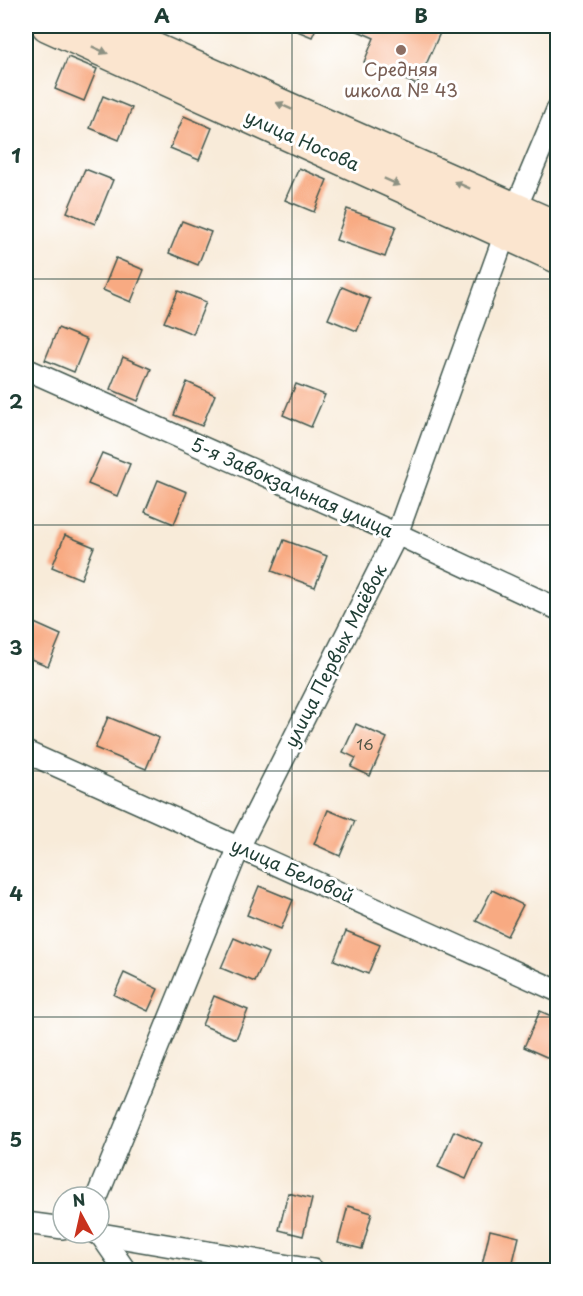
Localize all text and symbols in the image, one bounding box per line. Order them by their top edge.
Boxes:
text: A [154,0,170,30]
text: B [414,0,428,30]
marker: Средняя школа № 43 [394,43,408,57]
one-way arrow [91,45,109,55]
place label: Средняя школа № 43 [344,55,458,103]
one-way arrow [276,101,293,110]
street label: улица Носова [241,102,365,177]
text: 1 [11,140,21,170]
one-way arrow [384,178,401,187]
one-way arrow [453,180,471,190]
text: 2 [9,386,23,416]
street label: 5-я Завокзальная улица [187,430,399,544]
street label: улица Первых Маёвок [277,559,393,752]
text: 3 [9,632,23,662]
house number: 16 [356,732,374,755]
street label: улица Беловой [227,831,358,909]
text: 4 [9,878,23,908]
text: 5 [10,1124,22,1154]
north arrow [51,1185,111,1245]
text: N [71,1186,87,1212]

